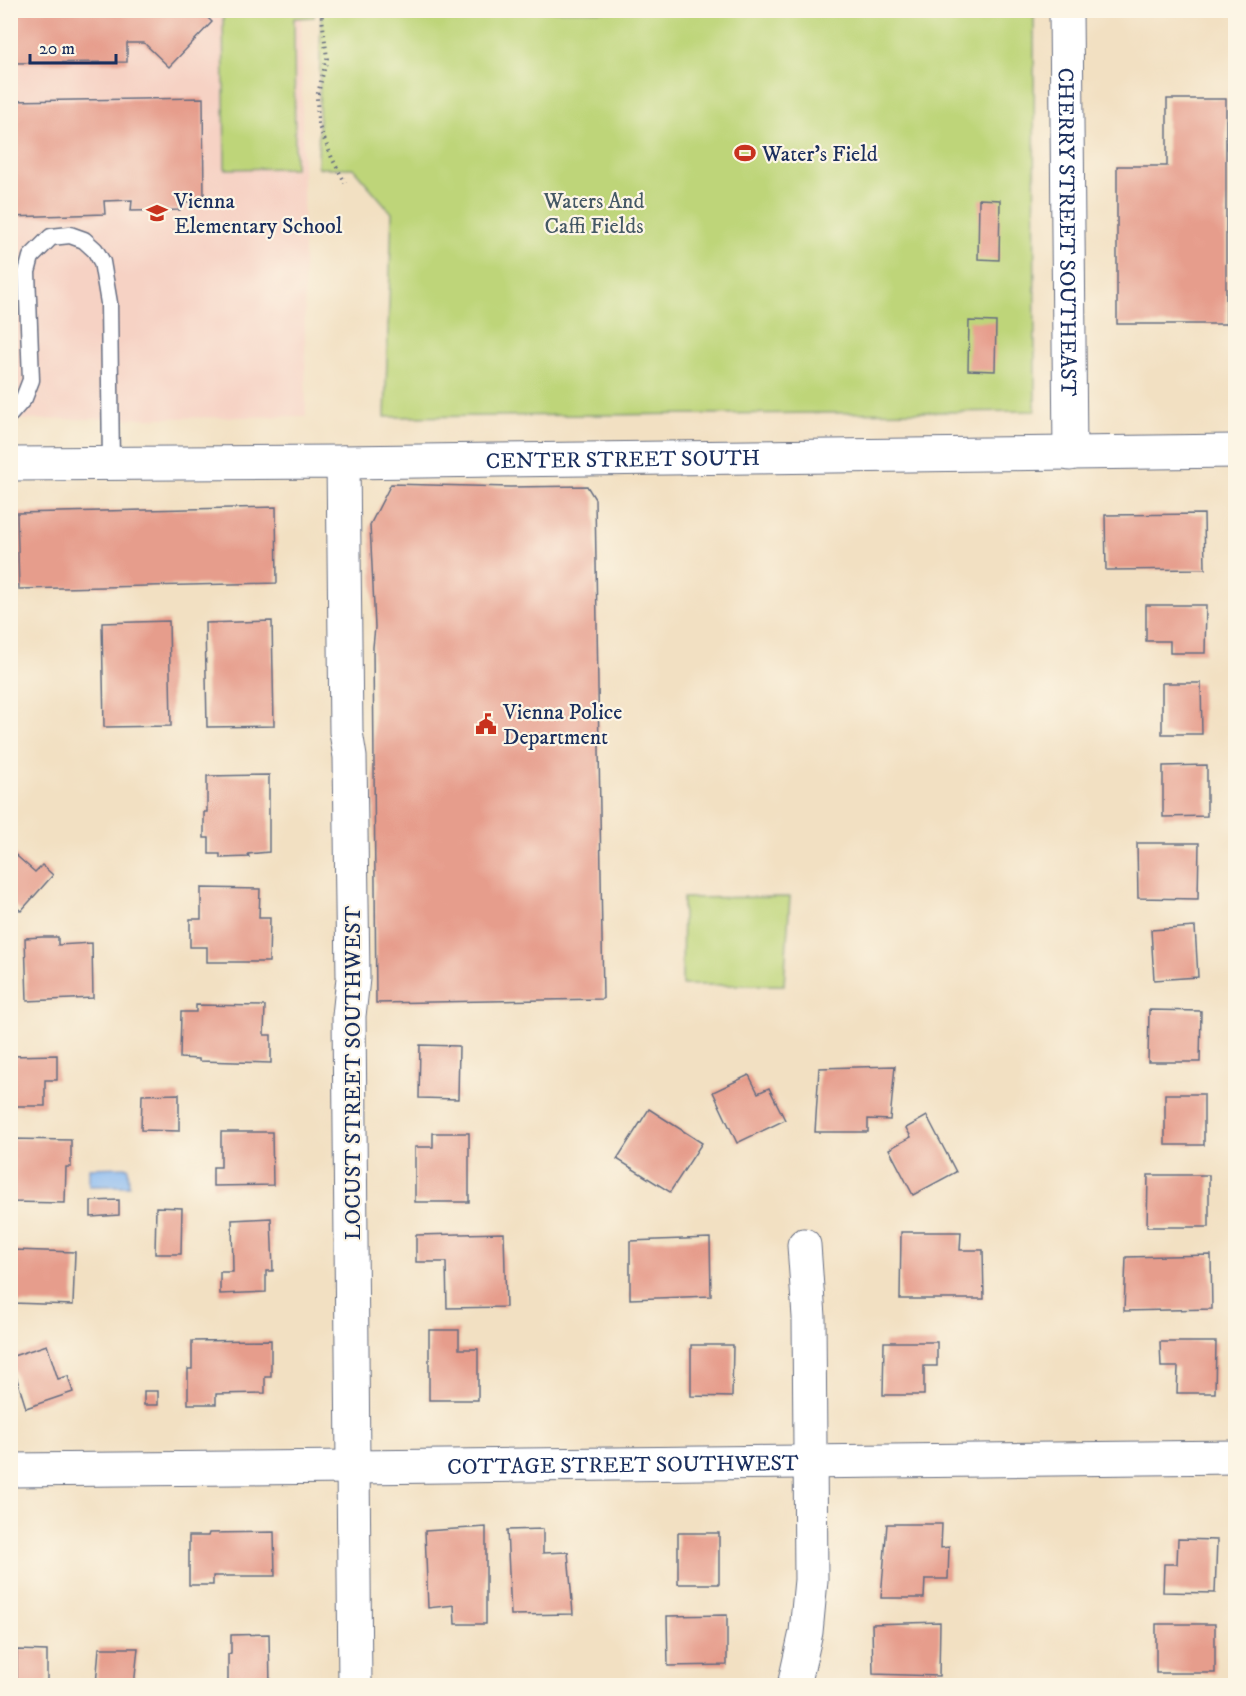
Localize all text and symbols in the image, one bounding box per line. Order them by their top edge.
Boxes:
scale bar [30,27,116,65]
text: 20 m [39,38,75,60]
street label: CHERRY STREET SOUTHEAST [1052,67,1081,397]
sports icon: Water's Field [733,141,757,165]
place label: Water's Field [761,141,878,168]
place label: Vienna Elementary School [173,188,343,240]
park label: Waters And Caffi Fields [542,188,645,240]
school or university icon: Vienna Elementary School [145,201,169,225]
street label: CENTER STREET SOUTH [486,445,760,475]
place label: Vienna Police Department [502,699,622,751]
public building icon: Vienna Police Department [474,712,498,736]
street label: LOCUST STREET SOUTHWEST [340,905,367,1240]
street label: COTTAGE STREET SOUTHWEST [447,1450,799,1481]

